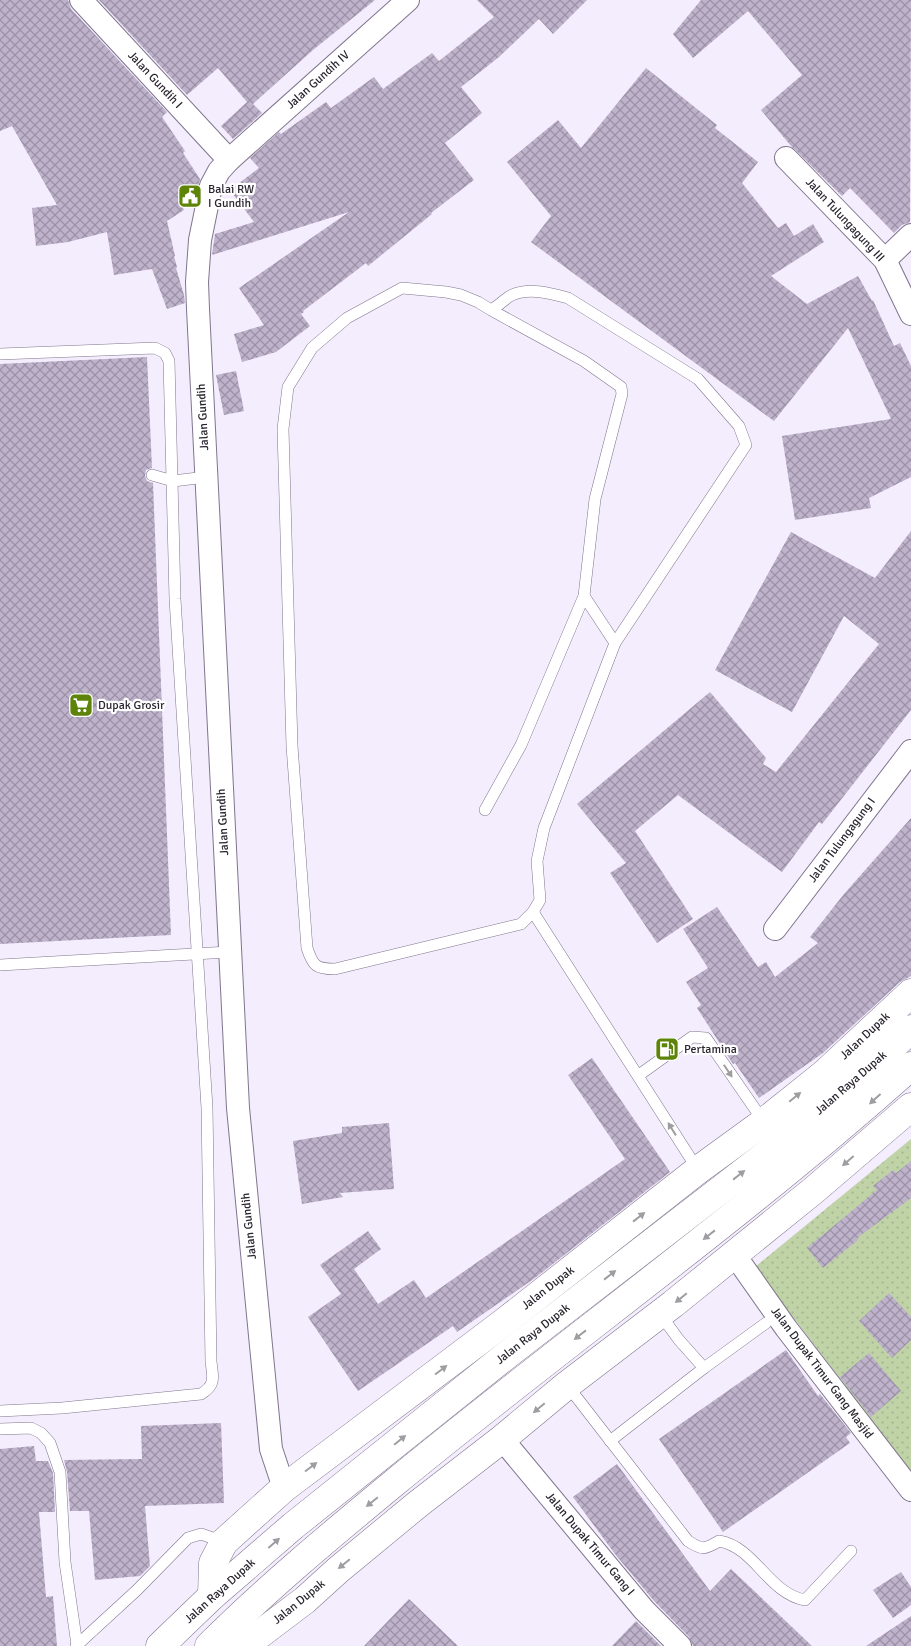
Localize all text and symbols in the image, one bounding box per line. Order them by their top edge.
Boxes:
street label: Jalan Gundih I [125,48,185,112]
street label: Jalan Gundih IV [283,48,353,112]
street label: Jalan Tulungagung III [802,175,888,265]
place label: Balai RW I Gundih [208,182,254,211]
public building icon: Balai RW I Gundih [177,183,203,209]
street label: Jalan Gundih [194,383,212,451]
supermarket icon: Dupak Grosir [68,692,94,718]
place label: Dupak Grosir [98,698,165,713]
street label: Jalan Gundih [214,788,232,856]
street label: Jalan Tulungagung I [805,795,879,885]
street label: Jalan Dupak [837,1009,893,1063]
fuel station icon: Pertamina [654,1036,680,1062]
place label: Pertamina [684,1042,737,1057]
street label: Jalan Raya Dupak [812,1048,890,1118]
one-way arrow [723,1064,733,1077]
one-way arrow [789,1091,802,1102]
one-way arrow [868,1093,881,1104]
one-way arrow [668,1122,677,1135]
one-way arrow [841,1156,854,1167]
one-way arrow [732,1170,745,1181]
street label: Jalan Gundih [238,1192,260,1260]
one-way arrow [632,1211,645,1222]
one-way arrow [703,1230,716,1241]
street label: Jalan Dupak [519,1263,577,1313]
one-way arrow [603,1269,616,1280]
one-way arrow [675,1292,688,1303]
street label: Jalan Raya Dupak [493,1300,573,1368]
street label: Jalan Dupak Timur Gang Masjid [768,1304,876,1442]
one-way arrow [573,1330,587,1340]
one-way arrow [434,1364,447,1375]
one-way arrow [533,1403,546,1414]
one-way arrow [393,1435,406,1446]
one-way arrow [304,1462,317,1473]
street label: Jalan Dupak Timur Gang I [542,1489,638,1599]
one-way arrow [365,1496,378,1507]
one-way arrow [267,1537,280,1548]
street label: Jalan Raya Dupak [182,1555,258,1627]
one-way arrow [338,1559,351,1570]
street label: Jalan Dupak [270,1576,328,1628]

